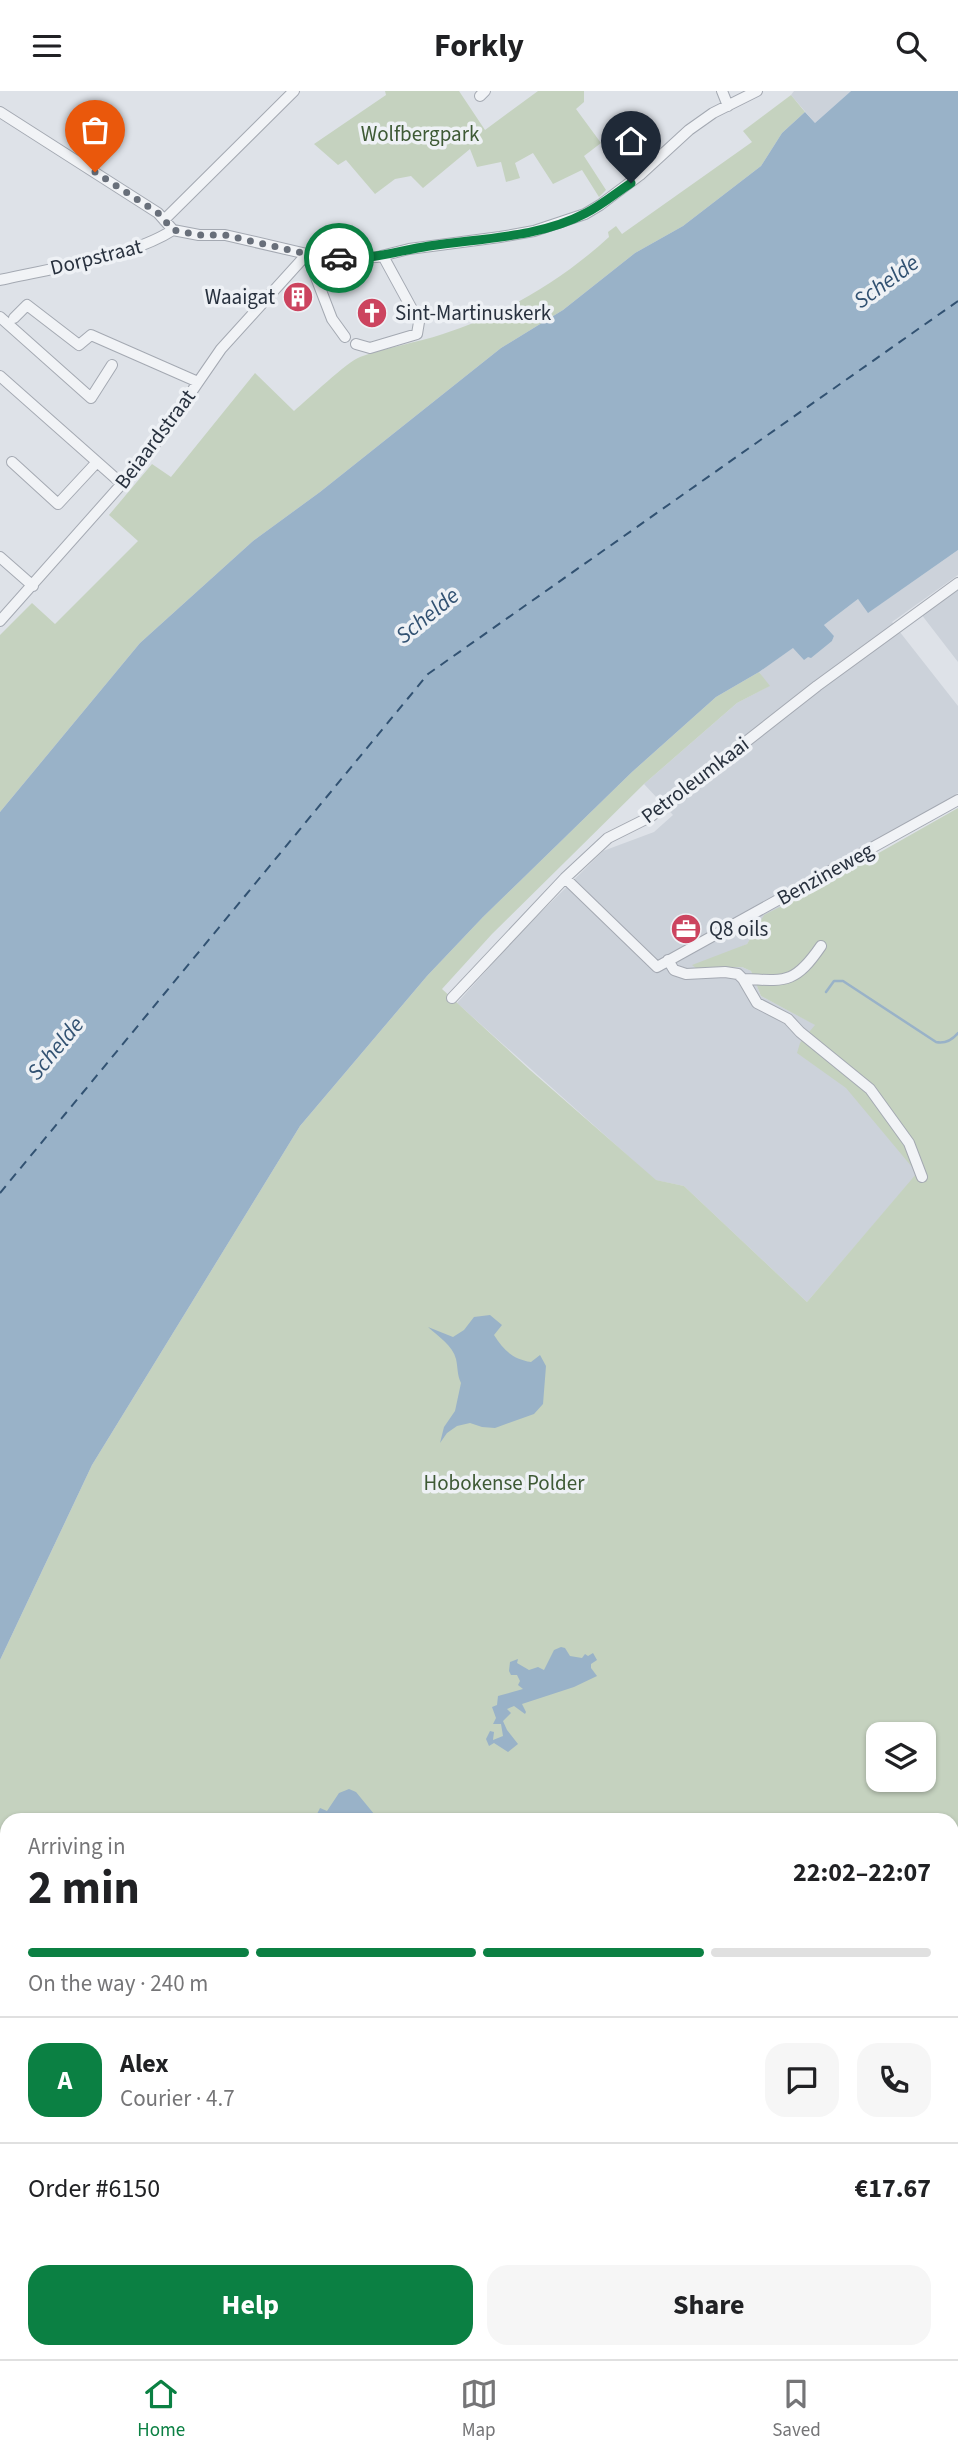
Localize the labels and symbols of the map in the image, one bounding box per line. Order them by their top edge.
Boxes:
pin [65,100,125,172]
pin [601,111,661,183]
park label: Wolfbergpark [361,119,480,149]
courier [304,223,374,293]
street label: Dorpstraat [47,231,145,283]
water label: Schelde [847,246,926,316]
building icon: Waaigat [281,280,315,314]
place label: Waaigat [205,282,275,312]
church icon: Sint-Martinuskerk [355,296,389,330]
place label: Sint-Martinuskerk [395,298,552,328]
street label: Beiaardstraat [107,383,203,495]
water label: Schelde [388,579,466,651]
street label: Petroleumkaai [635,729,755,831]
street label: Benzineweg [771,835,879,913]
office icon: Q8 oils [669,912,703,946]
place label: Q8 oils [709,914,768,944]
water label: Schelde [19,1009,92,1087]
park label: Hobokense Polder [424,1468,585,1498]

